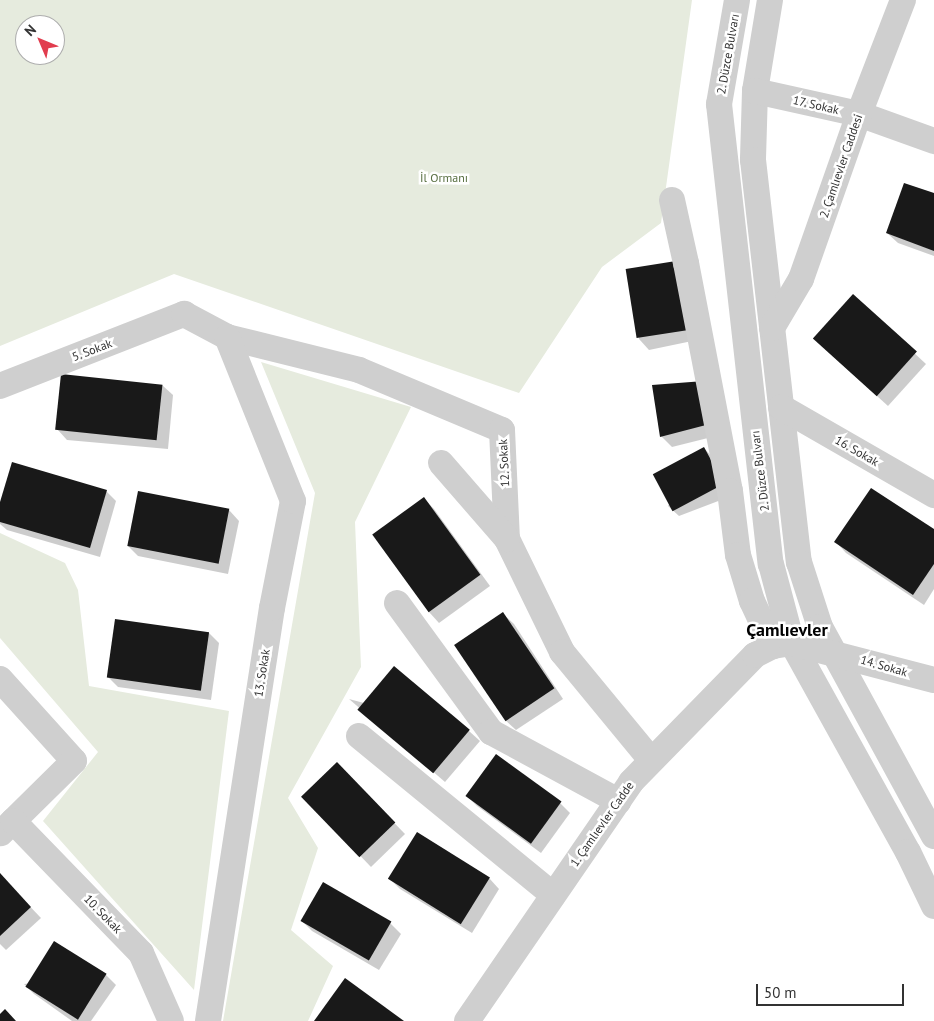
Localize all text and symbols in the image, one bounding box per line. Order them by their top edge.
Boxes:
street label: 2. Düzce Bulvarı [714,12,742,96]
north arrow [15,15,65,65]
text: N [20,20,40,40]
street label: 17. Sokak [791,93,841,117]
street label: 2. Çamlıevler Caddesi [816,112,866,220]
park label: İl Ormanı [420,171,468,185]
street label: 5. Sokak [70,336,114,364]
street label: 2. Düzce Bulvarı [748,429,772,513]
street label: 16. Sokak [832,432,882,470]
street label: 12. Sokak [496,438,512,488]
district label: Çamlıevler [746,619,828,641]
street label: 13. Sokak [251,648,273,698]
street label: 14. Sokak [858,652,910,680]
street label: 1. Çamlıevler Cadde [567,778,637,870]
street label: 10. Sokak [81,891,125,937]
scale bar [759,974,906,1006]
text: 50 m [764,983,797,1002]

